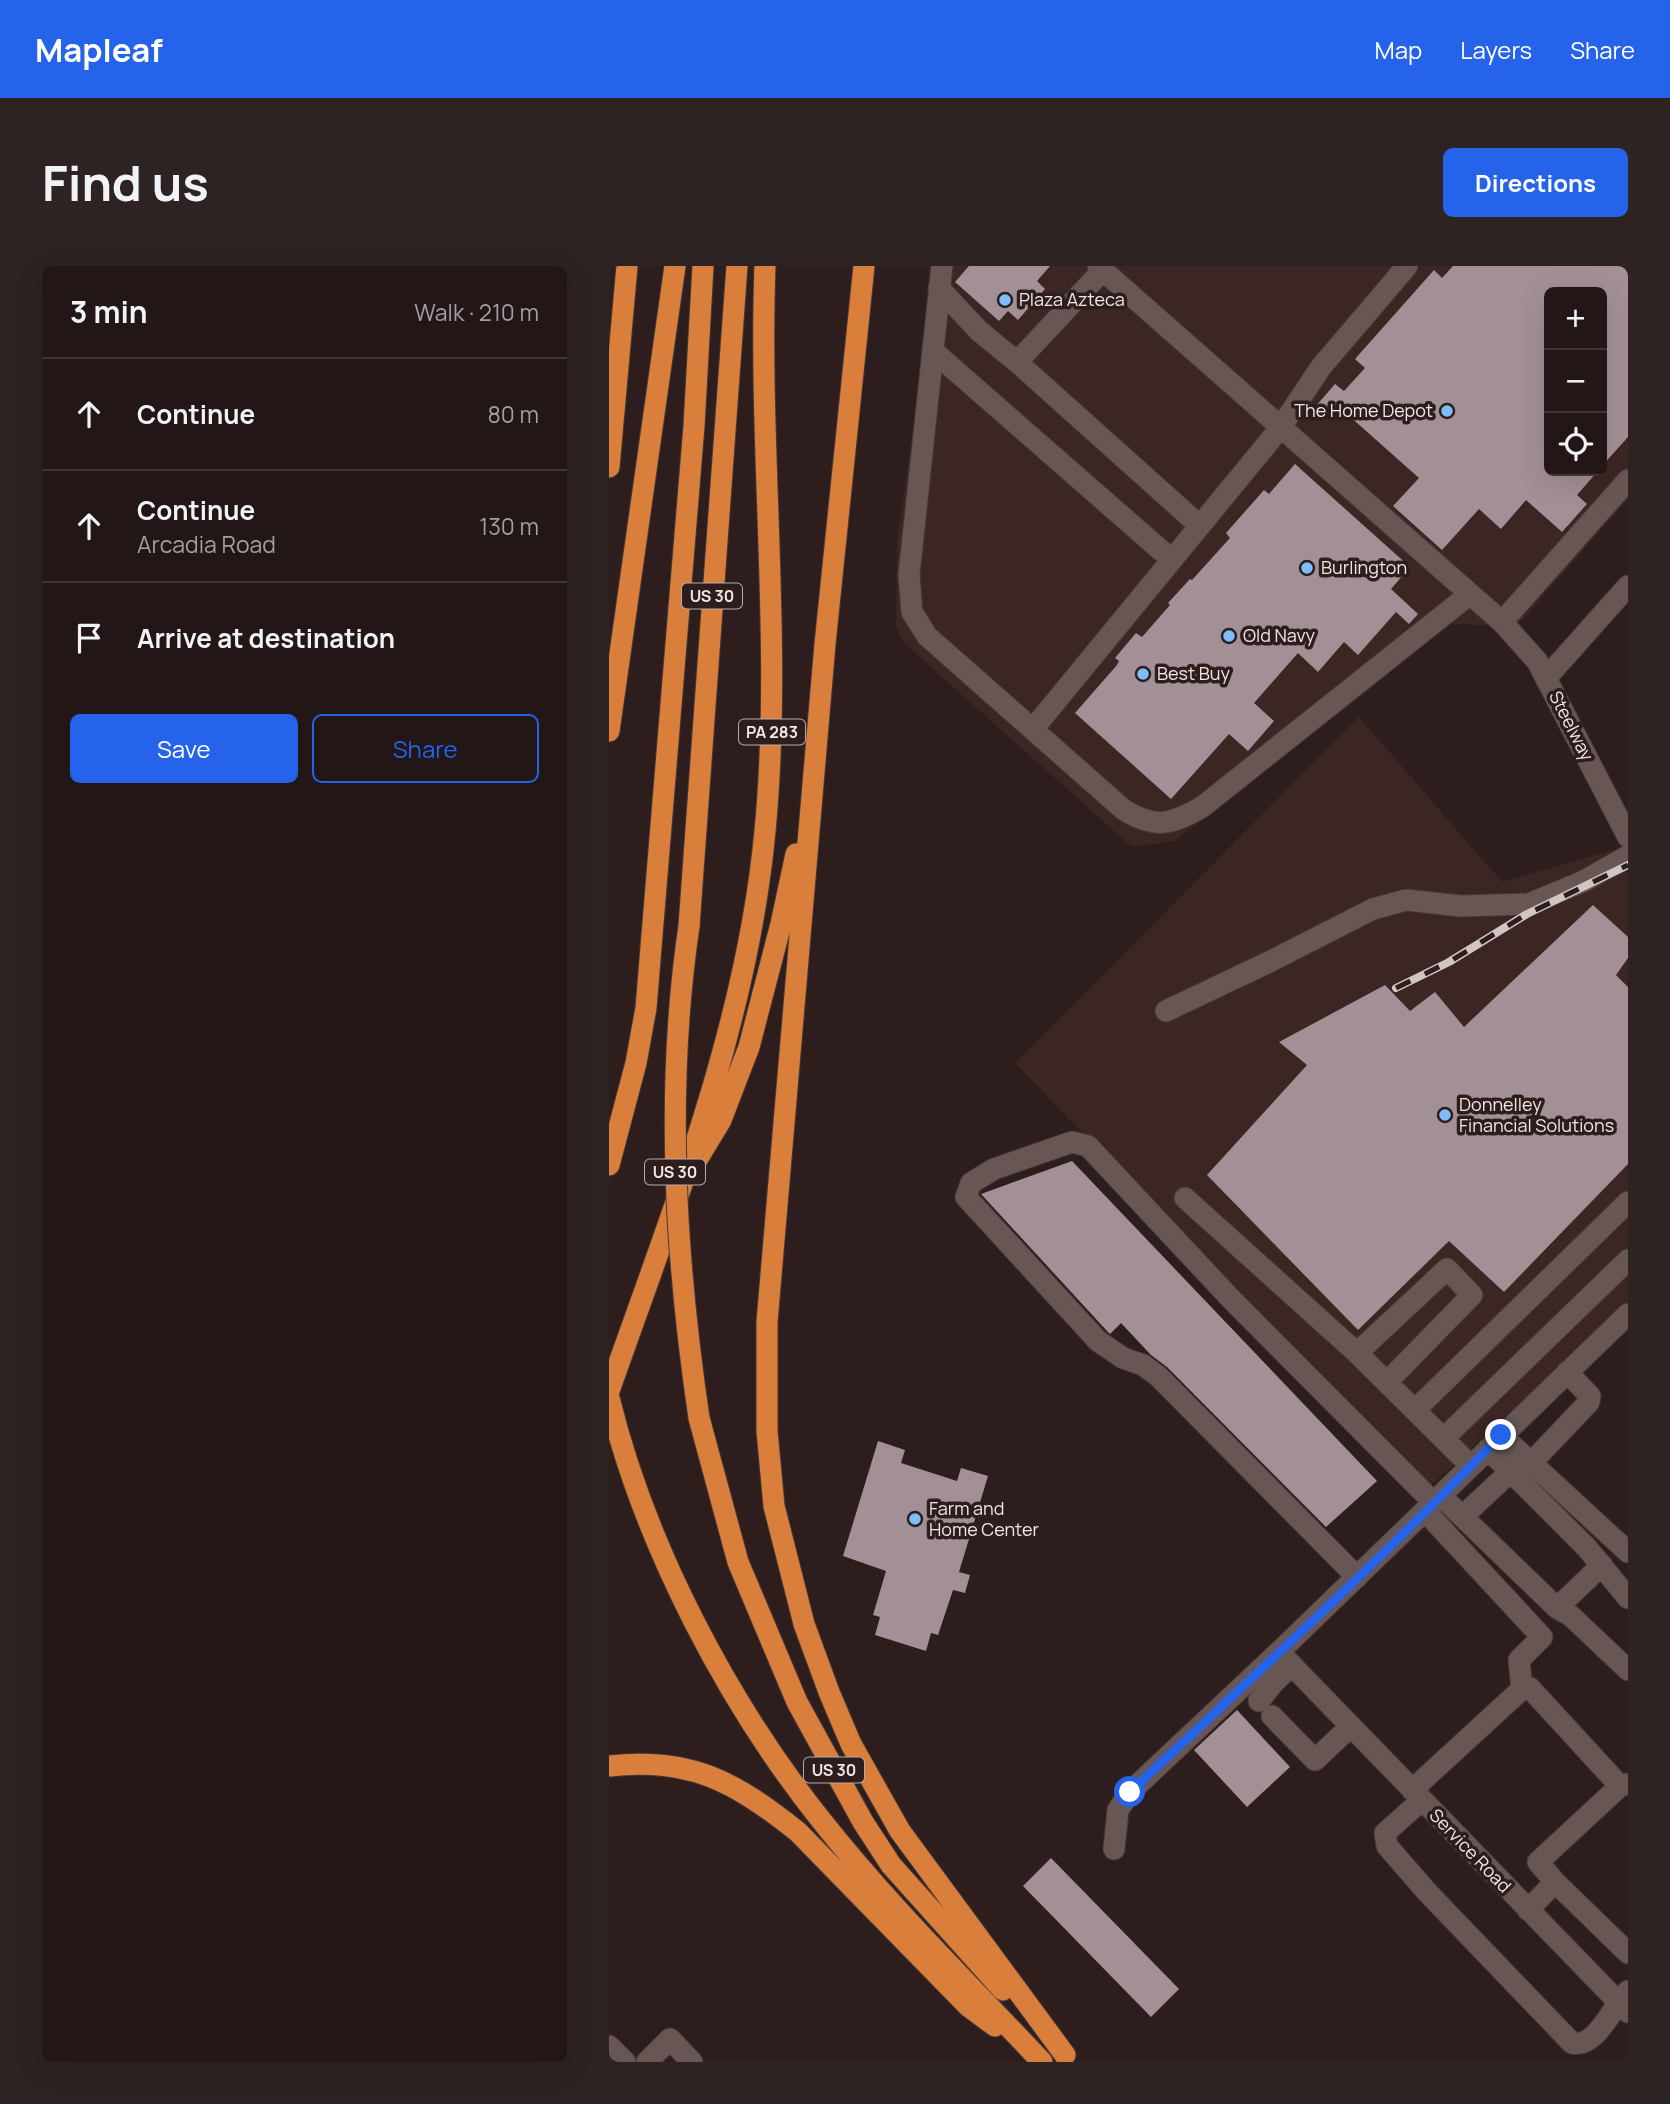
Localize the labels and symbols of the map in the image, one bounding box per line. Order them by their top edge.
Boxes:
place label: Plaza Azteca [1019,287,1125,311]
marker: Plaza Azteca [997,292,1013,308]
place label: The Home Depot [1294,398,1433,422]
marker: The Home Depot [1439,403,1455,419]
place label: Burlington [1321,555,1407,579]
marker: Burlington [1299,560,1315,576]
road number: US 30 [682,584,742,608]
place label: Old Navy [1243,623,1316,647]
marker: Old Navy [1221,628,1237,644]
place label: Best Buy [1157,661,1231,685]
marker: Best Buy [1135,666,1151,682]
street label: Steelway [1544,686,1600,765]
road number: PA 283 [739,719,805,744]
place label: Donnelley Financial Solutions [1459,1092,1614,1137]
marker: Donnelley Financial Solutions [1437,1107,1453,1123]
road number: US 30 [645,1159,705,1184]
route end [1485,1419,1516,1450]
place label: Farm and Home Center [929,1496,1039,1541]
marker: Farm and Home Center [907,1511,923,1527]
road number: US 30 [804,1758,864,1782]
route start [1114,1776,1145,1807]
street label: Service Road [1425,1803,1517,1897]

